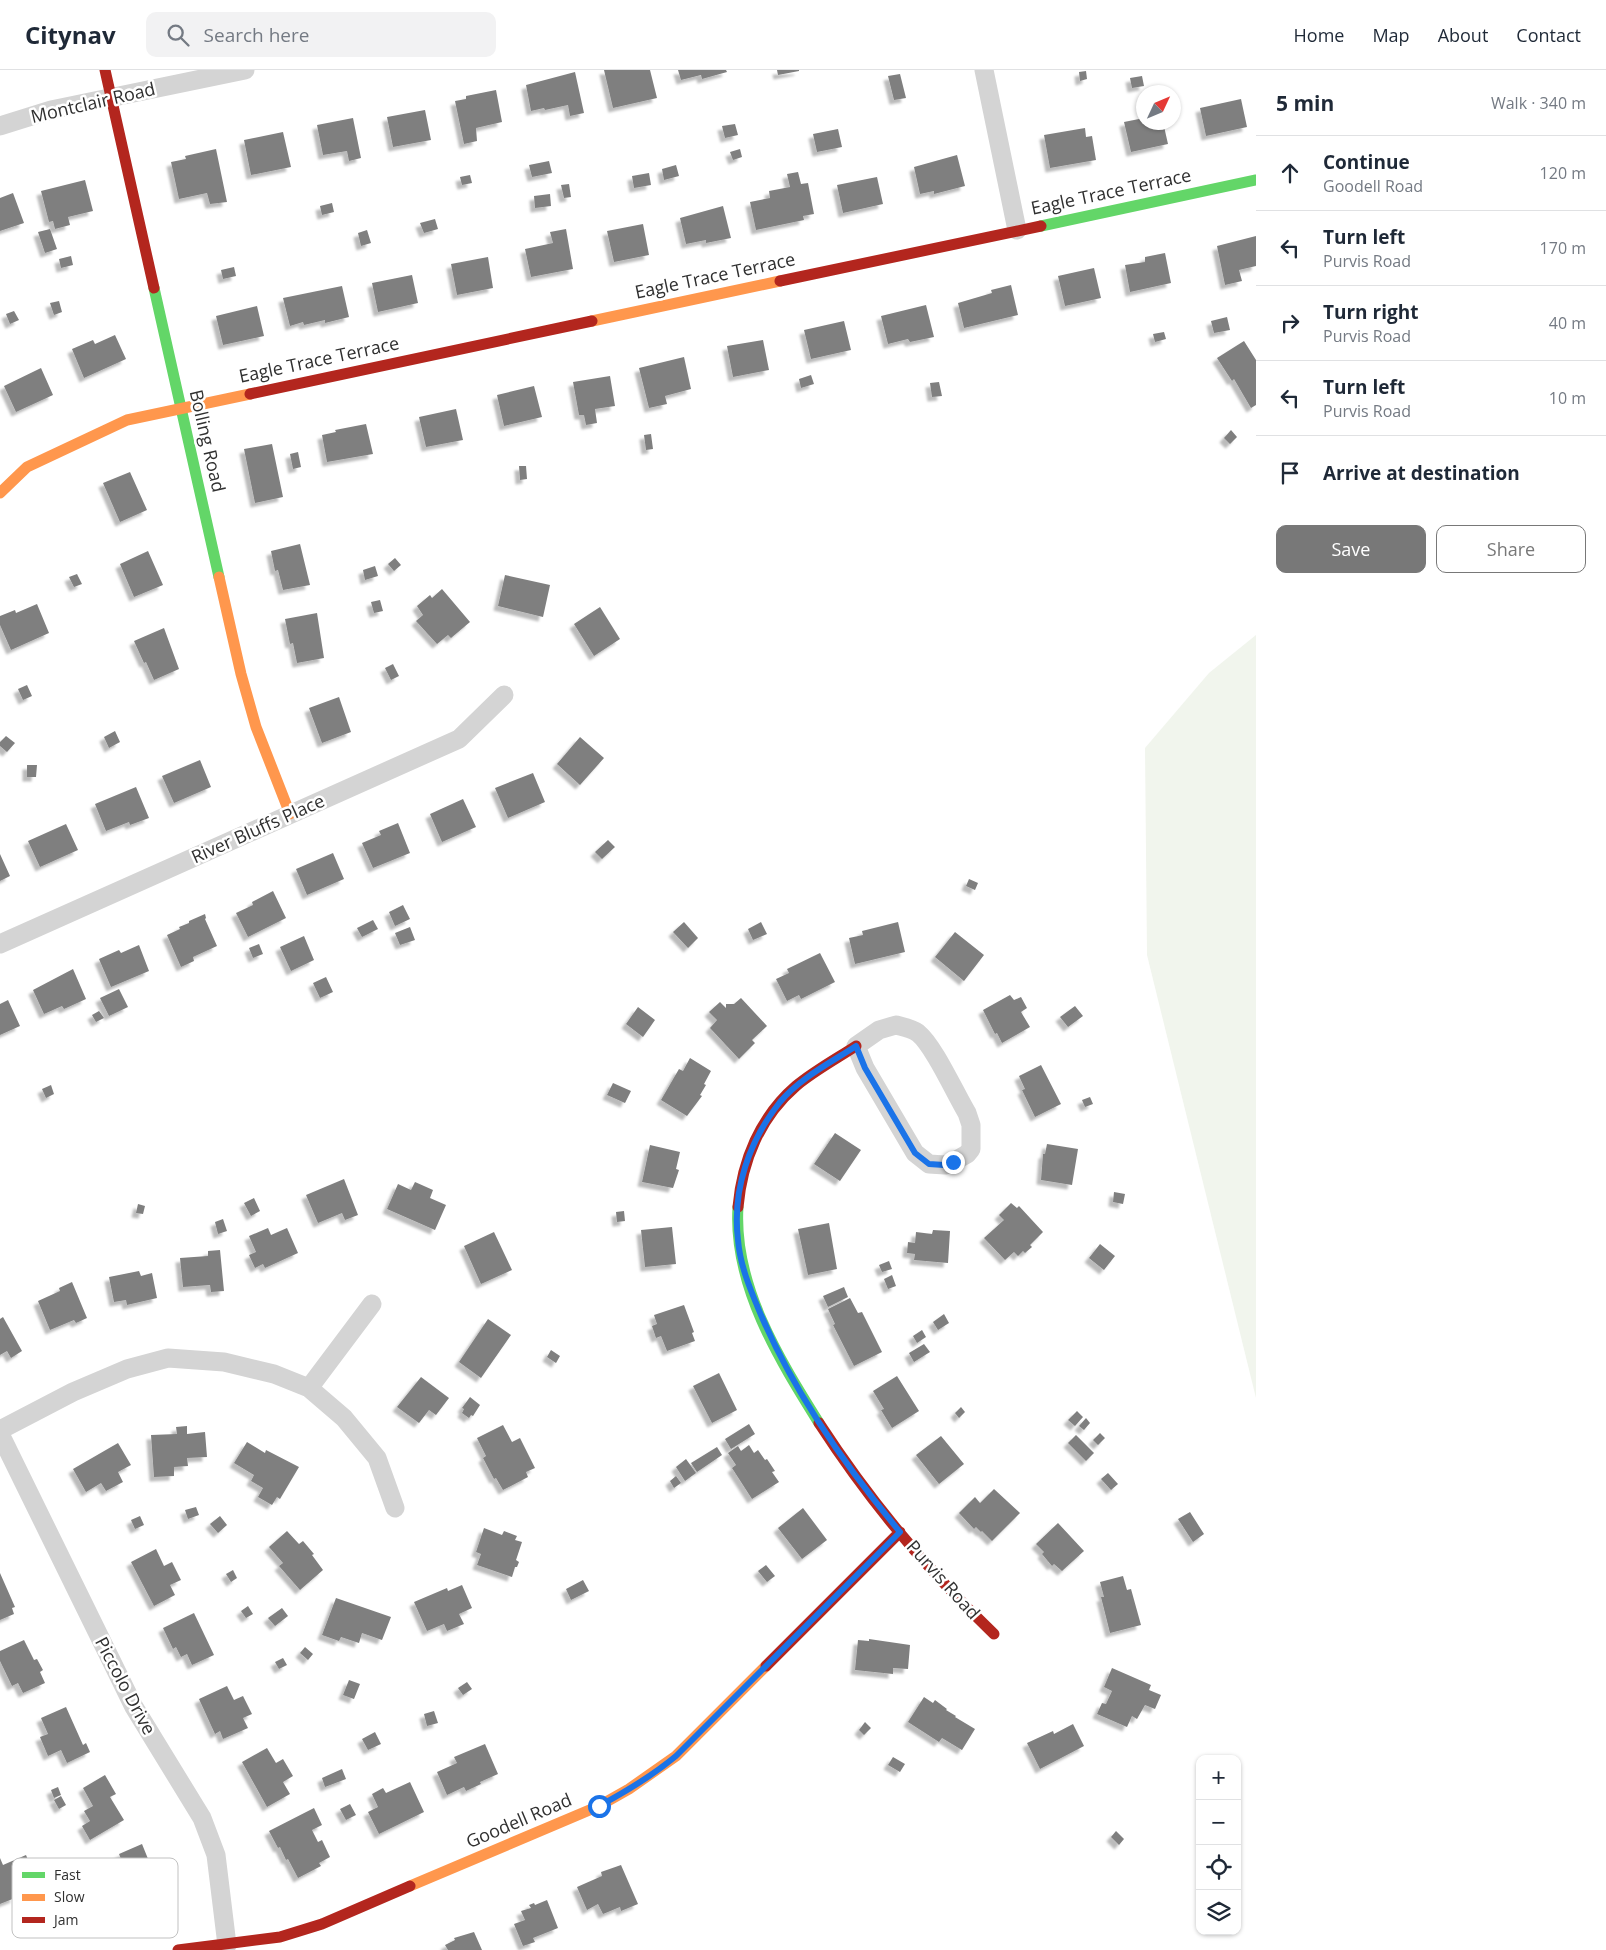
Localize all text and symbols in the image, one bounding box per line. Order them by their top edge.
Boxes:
search box [146,12,496,57]
text: Citynav [25,18,116,51]
icon: search [164,21,192,49]
text: Search here [204,22,309,48]
text: Home [1294,23,1344,47]
text: Map [1372,23,1410,47]
text: About [1438,23,1488,47]
text: Contact [1516,23,1581,47]
street label: Montclair Road [28,76,157,128]
north arrow [1136,85,1181,130]
text: 5 min [1276,89,1334,117]
text: Walk · 340 m [1491,92,1586,114]
text: Continue [1323,149,1410,175]
icon: ahead [1276,159,1304,187]
street label: Eagle Trace Terrace [1028,162,1193,220]
text: 120 m [1540,162,1586,184]
text: Goodell Road [1323,175,1423,197]
text: Turn left [1323,224,1405,250]
icon: left [1276,234,1304,262]
text: 170 m [1540,237,1586,259]
street label: Eagle Trace Terrace [632,246,797,304]
text: Purvis Road [1323,250,1411,272]
text: Turn right [1323,299,1418,325]
icon: right [1276,309,1304,337]
text: 40 m [1549,312,1586,334]
text: Purvis Road [1323,325,1411,347]
street label: Eagle Trace Terrace [236,330,401,388]
text: Turn left [1323,374,1405,400]
icon: left [1276,384,1304,412]
street label: Bolling Road [185,387,231,494]
text: 10 m [1549,387,1586,409]
text: Purvis Road [1323,400,1411,422]
icon: arrive [1276,459,1304,487]
text: Arrive at destination [1323,460,1520,486]
button: Save [1276,525,1426,573]
button: Share [1436,525,1586,573]
street label: River Bluffs Place [187,788,328,868]
route end [942,1151,965,1174]
street label: Purvis Road [902,1535,986,1624]
street label: Piccolo Drive [90,1632,162,1739]
map controls [1196,1755,1241,1935]
button: + [1196,1755,1241,1800]
street label: Goodell Road [462,1787,575,1853]
route start [588,1795,611,1818]
button: − [1196,1800,1241,1845]
button: locate [1196,1845,1241,1890]
legend [12,1858,178,1938]
text: Fast [54,1865,81,1884]
text: Slow [54,1887,85,1906]
button: layers [1196,1890,1241,1935]
text: Jam [52,1910,79,1929]

